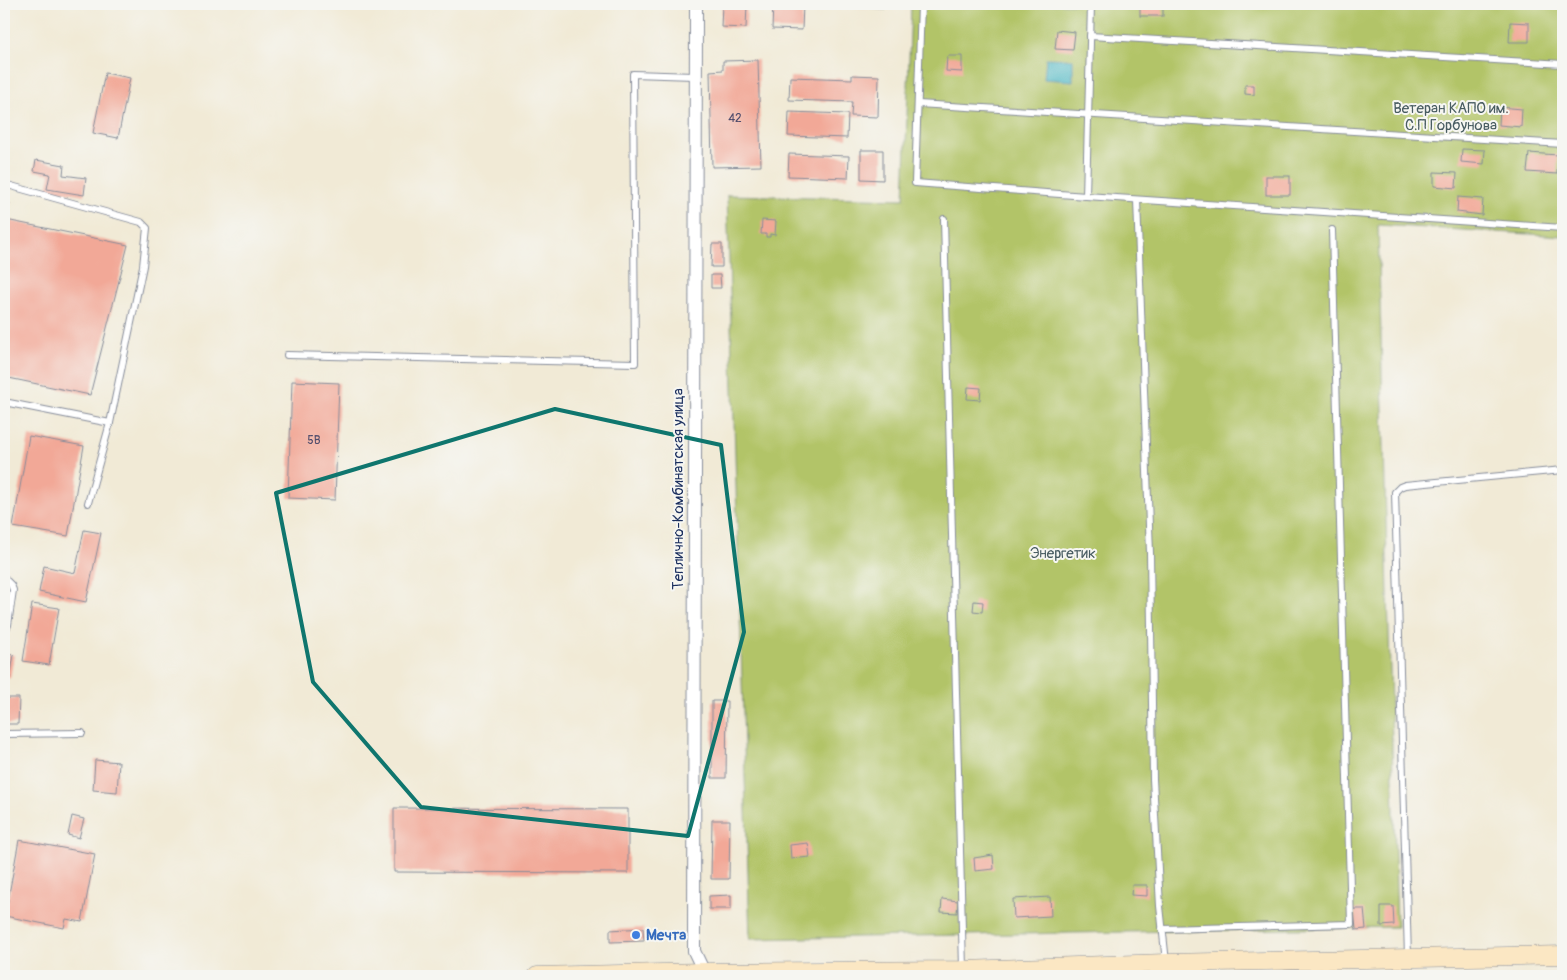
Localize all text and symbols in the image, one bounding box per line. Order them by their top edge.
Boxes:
park label: Ветеран КАПО им. С.П Горбунова [1393,99,1509,135]
house number: 42 [728,111,742,126]
street label: Теплично-Комбинатская улица [669,388,688,590]
house number: 5В [307,433,321,448]
park label: Энергетик [1030,544,1096,563]
place label: Мечта [646,926,686,945]
marker: Мечта [630,929,642,941]

